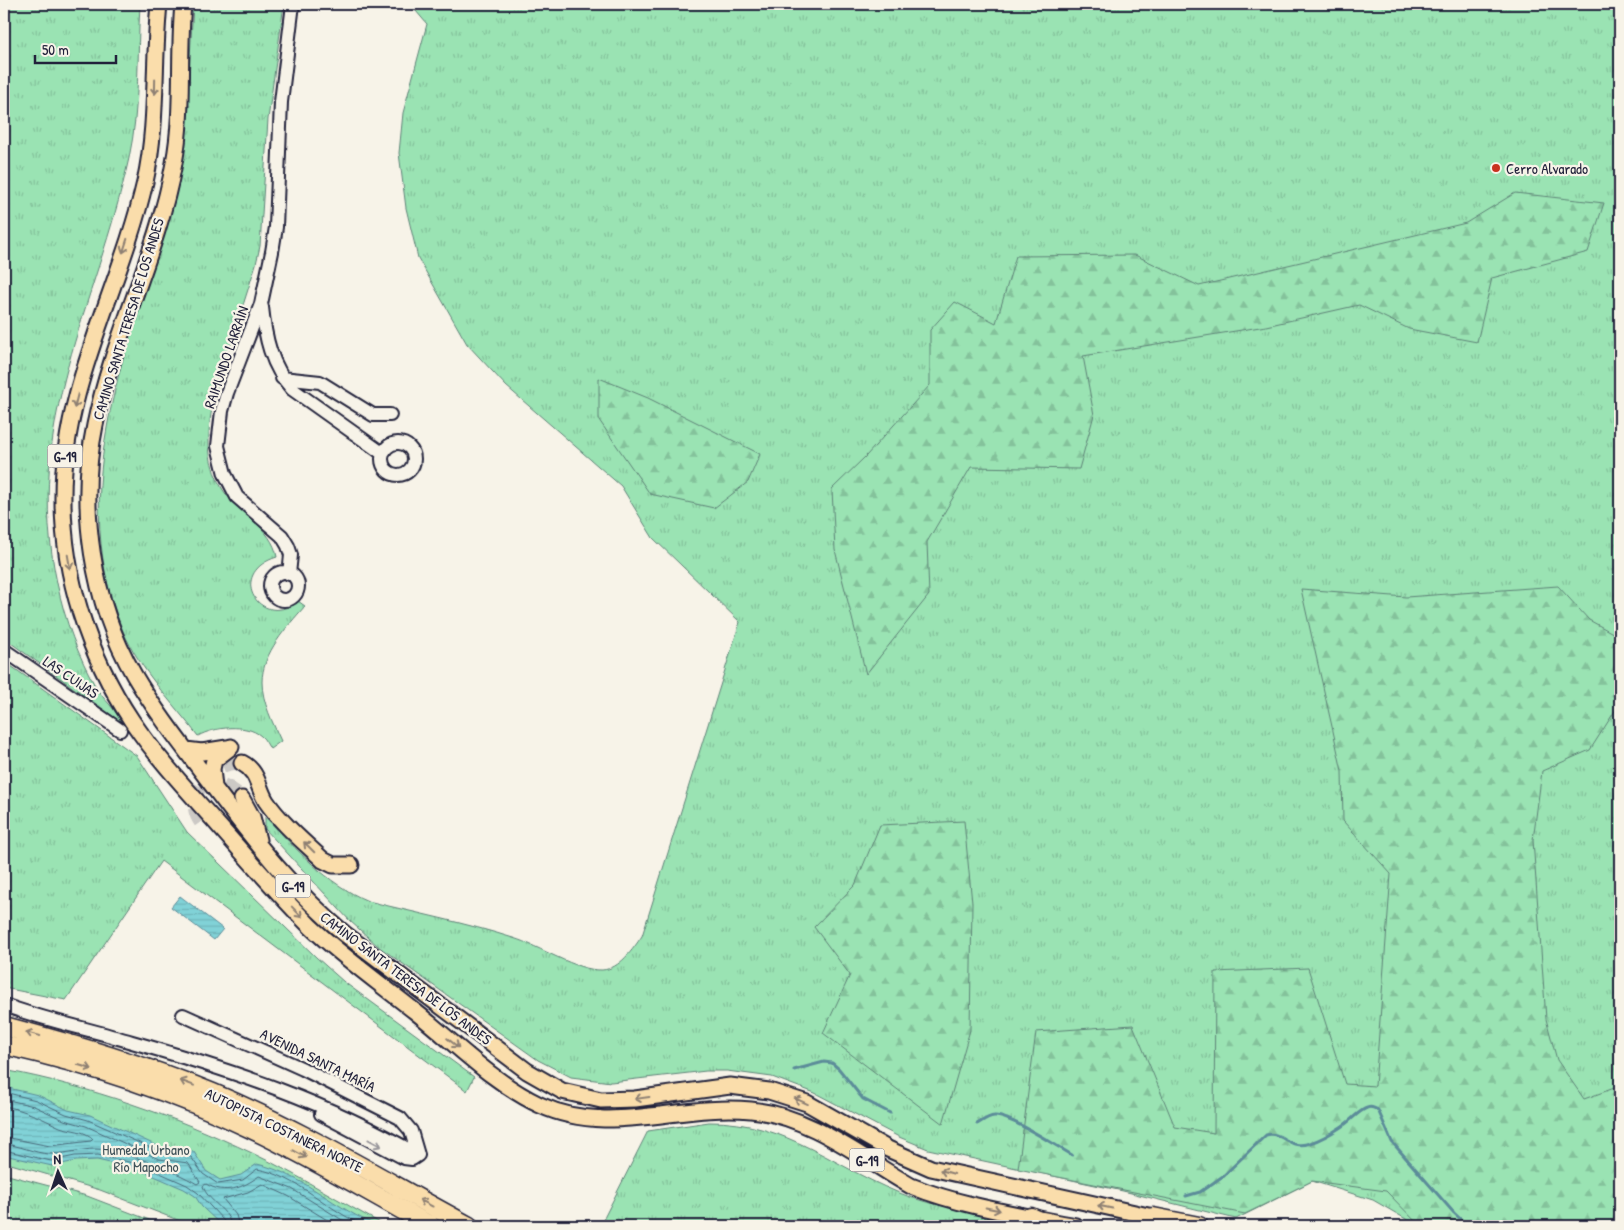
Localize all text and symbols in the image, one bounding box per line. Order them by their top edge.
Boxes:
scale bar [35,32,116,64]
text: 50 m [42,39,69,60]
one-way arrow [150,79,159,95]
place label: Cerro Alvarado [1506,158,1588,179]
marker: Cerro Alvarado [1490,162,1502,174]
street label: CAMINO SANTA TERESA DE LOS ANDES [87,215,169,422]
one-way arrow [120,238,130,254]
street label: RAIMUNDO LARRAÍN [199,303,253,411]
one-way arrow [70,392,80,408]
road number: G-19 [48,444,82,468]
one-way arrow [65,553,75,569]
street label: LAS CUIJAS [39,651,103,703]
one-way arrow [303,841,315,853]
road number: G-19 [276,874,310,898]
one-way arrow [291,906,303,918]
street label: CAMINO SANTA TERESA DE LOS ANDES [316,906,496,1050]
street label: AVENIDA SANTA MARÍA [257,1023,380,1097]
one-way arrow [25,1029,41,1038]
one-way arrow [447,1037,460,1048]
one-way arrow [76,1063,92,1073]
one-way arrow [180,1078,196,1087]
street label: AUTOPISTA COSTANERA NORTE [202,1083,367,1178]
one-way arrow [634,1094,650,1104]
one-way arrow [794,1095,809,1105]
park label: Humedal Urbano Río Mapocho [102,1139,190,1177]
one-way arrow [367,1139,382,1148]
north arrow [32,1148,82,1198]
road number: G-19 [850,1148,884,1172]
text: N [53,1149,62,1168]
one-way arrow [292,1149,307,1159]
one-way arrow [939,1167,955,1177]
one-way arrow [419,1198,434,1208]
one-way arrow [1098,1202,1114,1211]
one-way arrow [985,1205,1001,1214]

